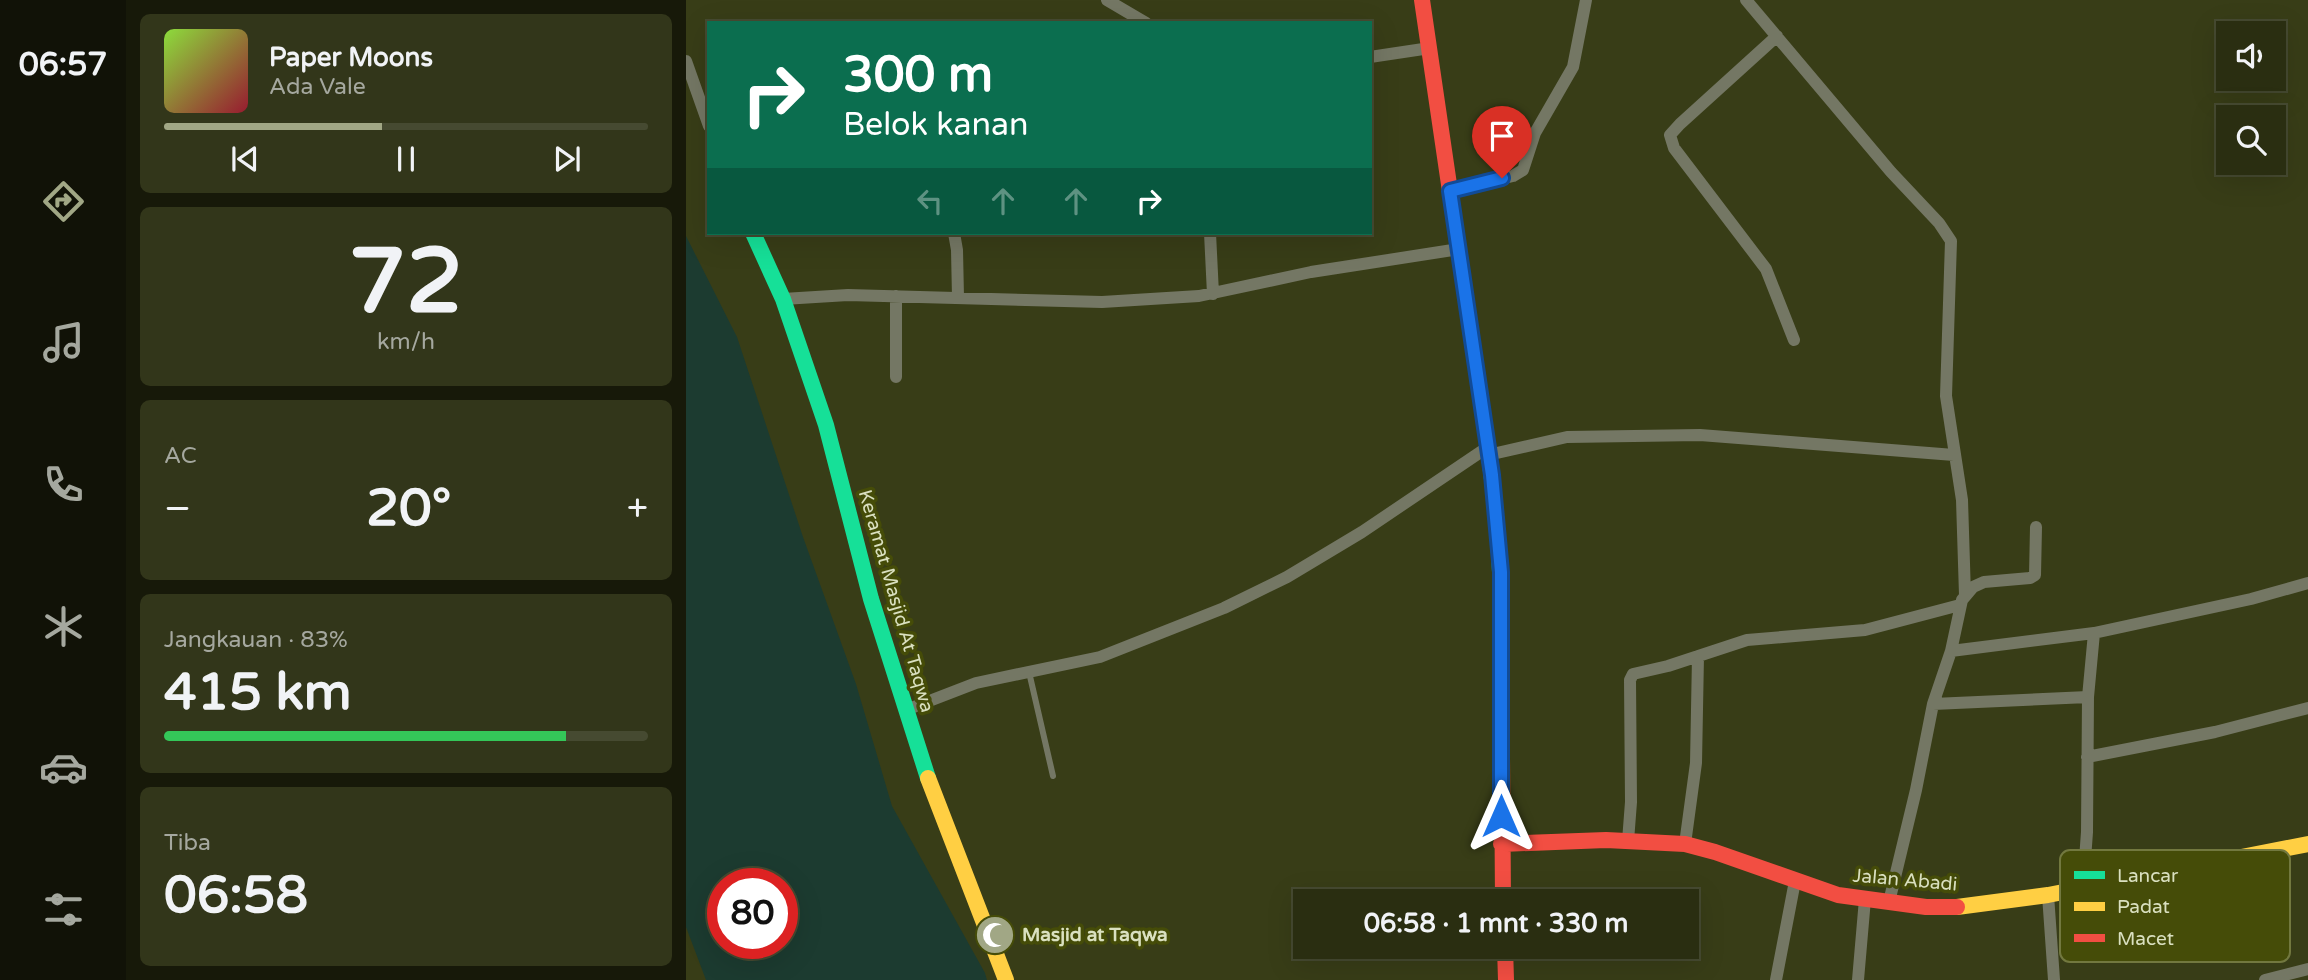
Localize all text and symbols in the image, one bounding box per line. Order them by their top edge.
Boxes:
map controls [2216,21,2286,175]
button: sound [2216,21,2286,91]
text: Paper Moons [269,42,433,73]
text: 06:57 [19,46,107,84]
text: 300 m [843,46,993,105]
icon: right [728,49,819,140]
text: Ada Vale [269,73,366,101]
button: search [2216,105,2286,175]
text: Belok kanan [843,106,1028,144]
pin [1472,106,1532,178]
icon: arrive [1483,117,1521,155]
icon: previous [226,140,264,178]
icon: pause [387,140,425,178]
icon: next [548,140,586,178]
icon: directions [39,177,88,226]
icon: left [911,182,949,220]
icon: ahead [984,182,1022,220]
icon: ahead [1057,182,1095,220]
icon: right [1130,182,1168,220]
text: 72 [349,227,463,337]
icon: music [39,318,88,367]
text: km/h [377,328,435,356]
text: AC [164,442,197,470]
icon: phone [39,460,88,509]
text: 20° [366,477,451,540]
text: − [164,486,191,532]
text: + [627,486,648,532]
street label: Keramat Masjid At Taqwa [854,487,938,715]
icon: climate [39,602,88,651]
text: Jangkauan · 83% [164,626,348,654]
text: 415 km [164,661,352,724]
icon: car [39,743,88,792]
position arrow [1464,779,1538,853]
text: Tiba [164,829,211,857]
legend [2060,850,2290,962]
text: 06:58 [164,864,308,927]
street label: Jalan Abadi [1852,864,1958,896]
text: Lancar [2117,865,2179,887]
speed limit sign: 80 [707,868,798,959]
icon: filters [39,885,88,934]
text: Padat [2117,896,2170,918]
text: 06:58 · 1 mnt · 330 m [1364,908,1628,939]
mosque icon: Masjid at Taqwa [974,914,1016,956]
place label: Masjid at Taqwa [1022,924,1168,947]
text: Macet [2117,928,2174,950]

